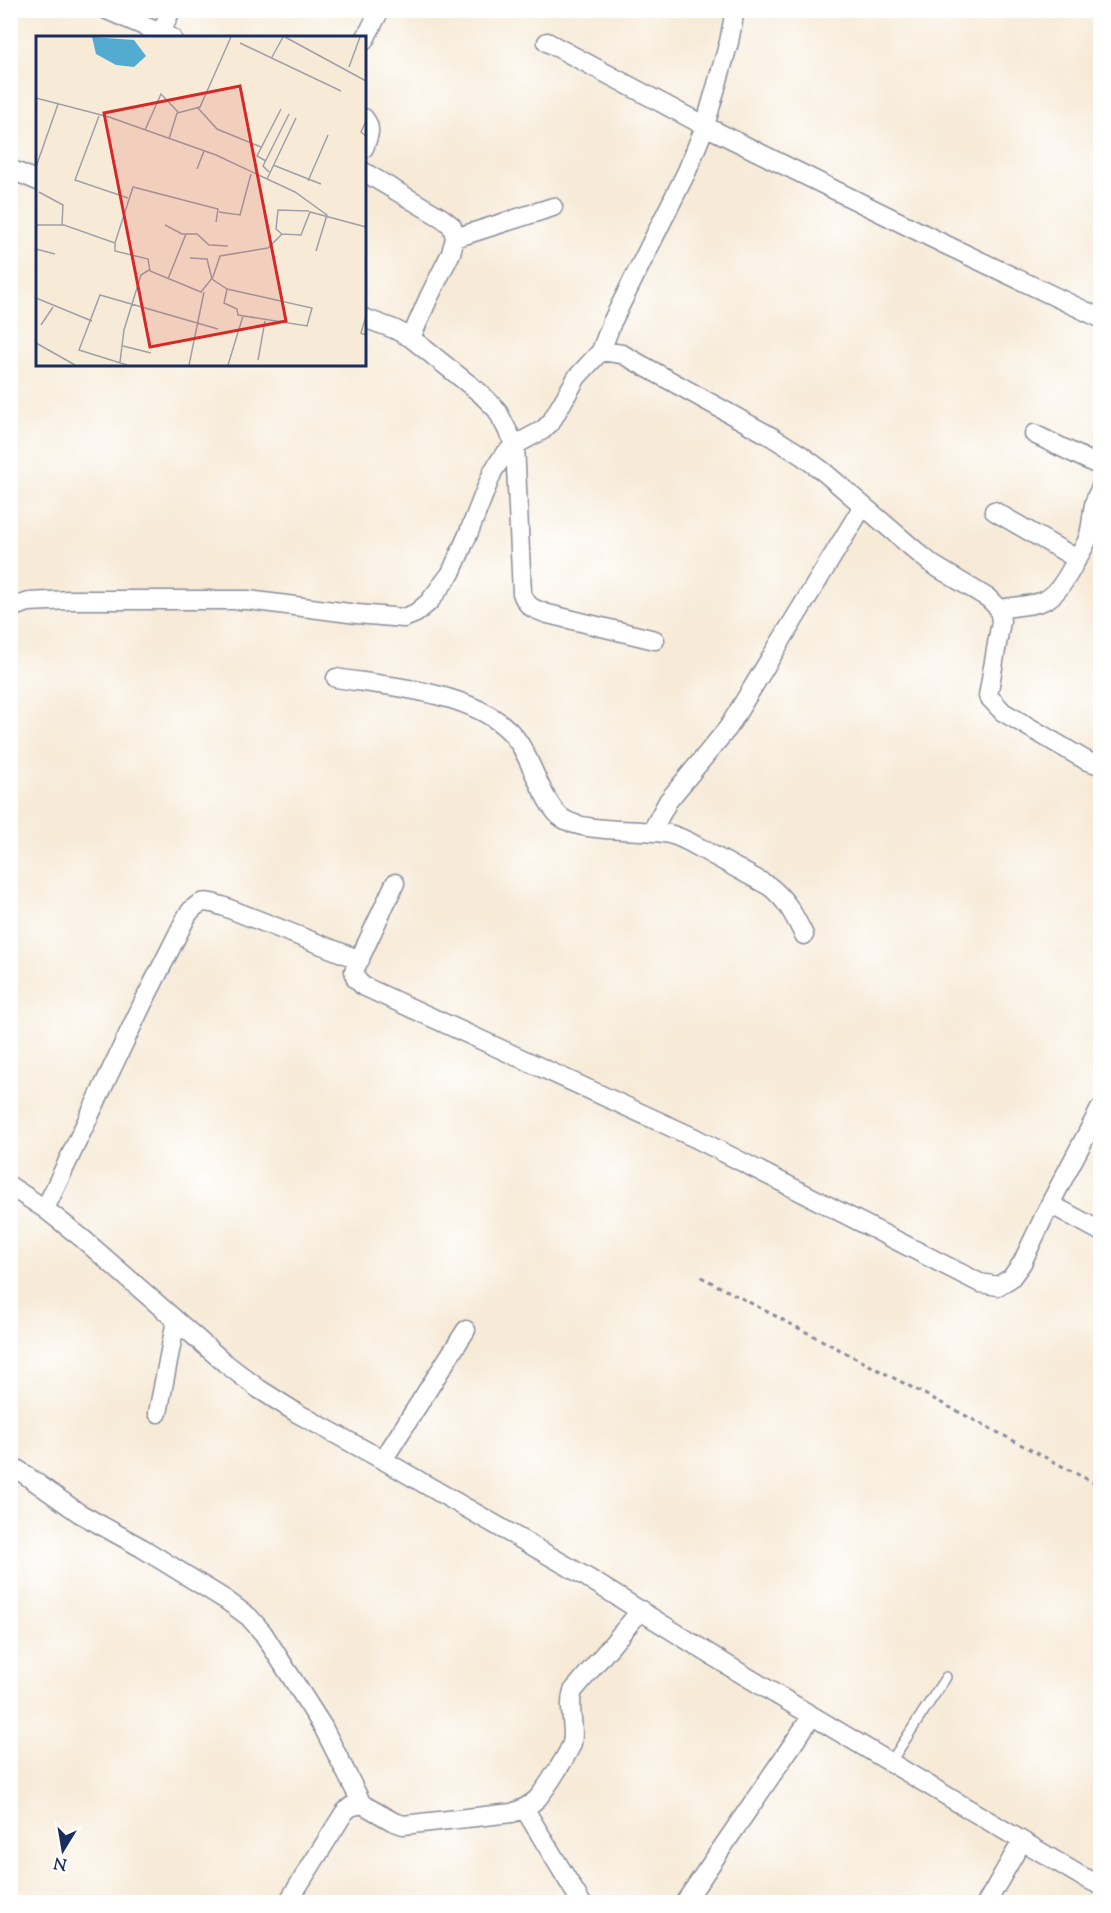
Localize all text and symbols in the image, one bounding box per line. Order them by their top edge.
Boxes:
inset map [36,36,366,366]
north arrow [33,1820,93,1880]
text: N [52,1850,69,1875]

